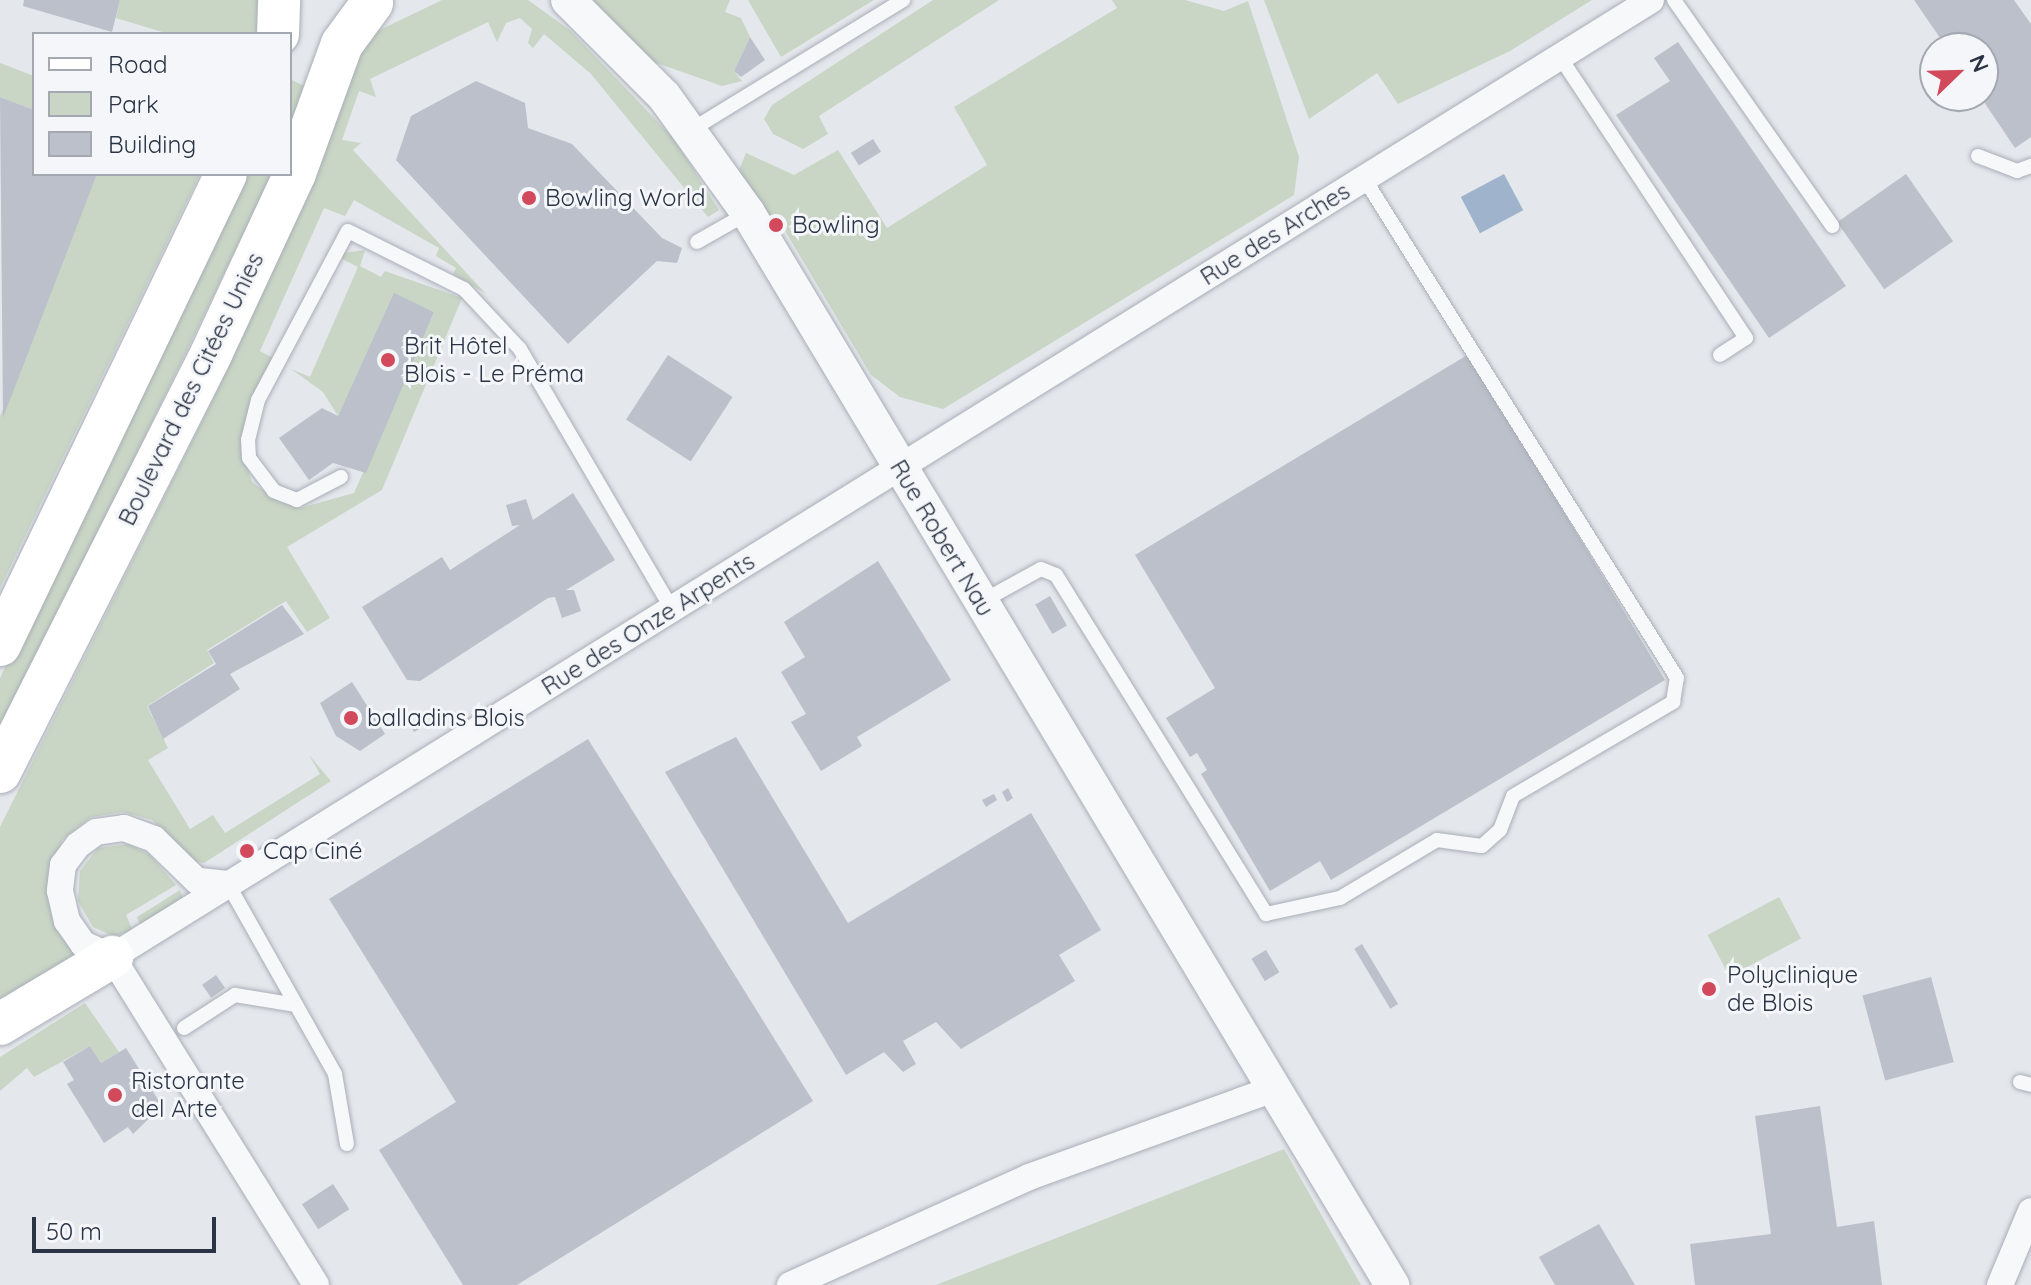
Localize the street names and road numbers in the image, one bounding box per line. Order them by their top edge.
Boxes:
street label: Rue des Arches [1195,177,1355,291]
street label: Boulevard des Citées Unies [112,248,270,530]
street label: Rue Robert Nau [884,454,1000,622]
street label: Rue des Onze Arpents [536,547,760,701]

